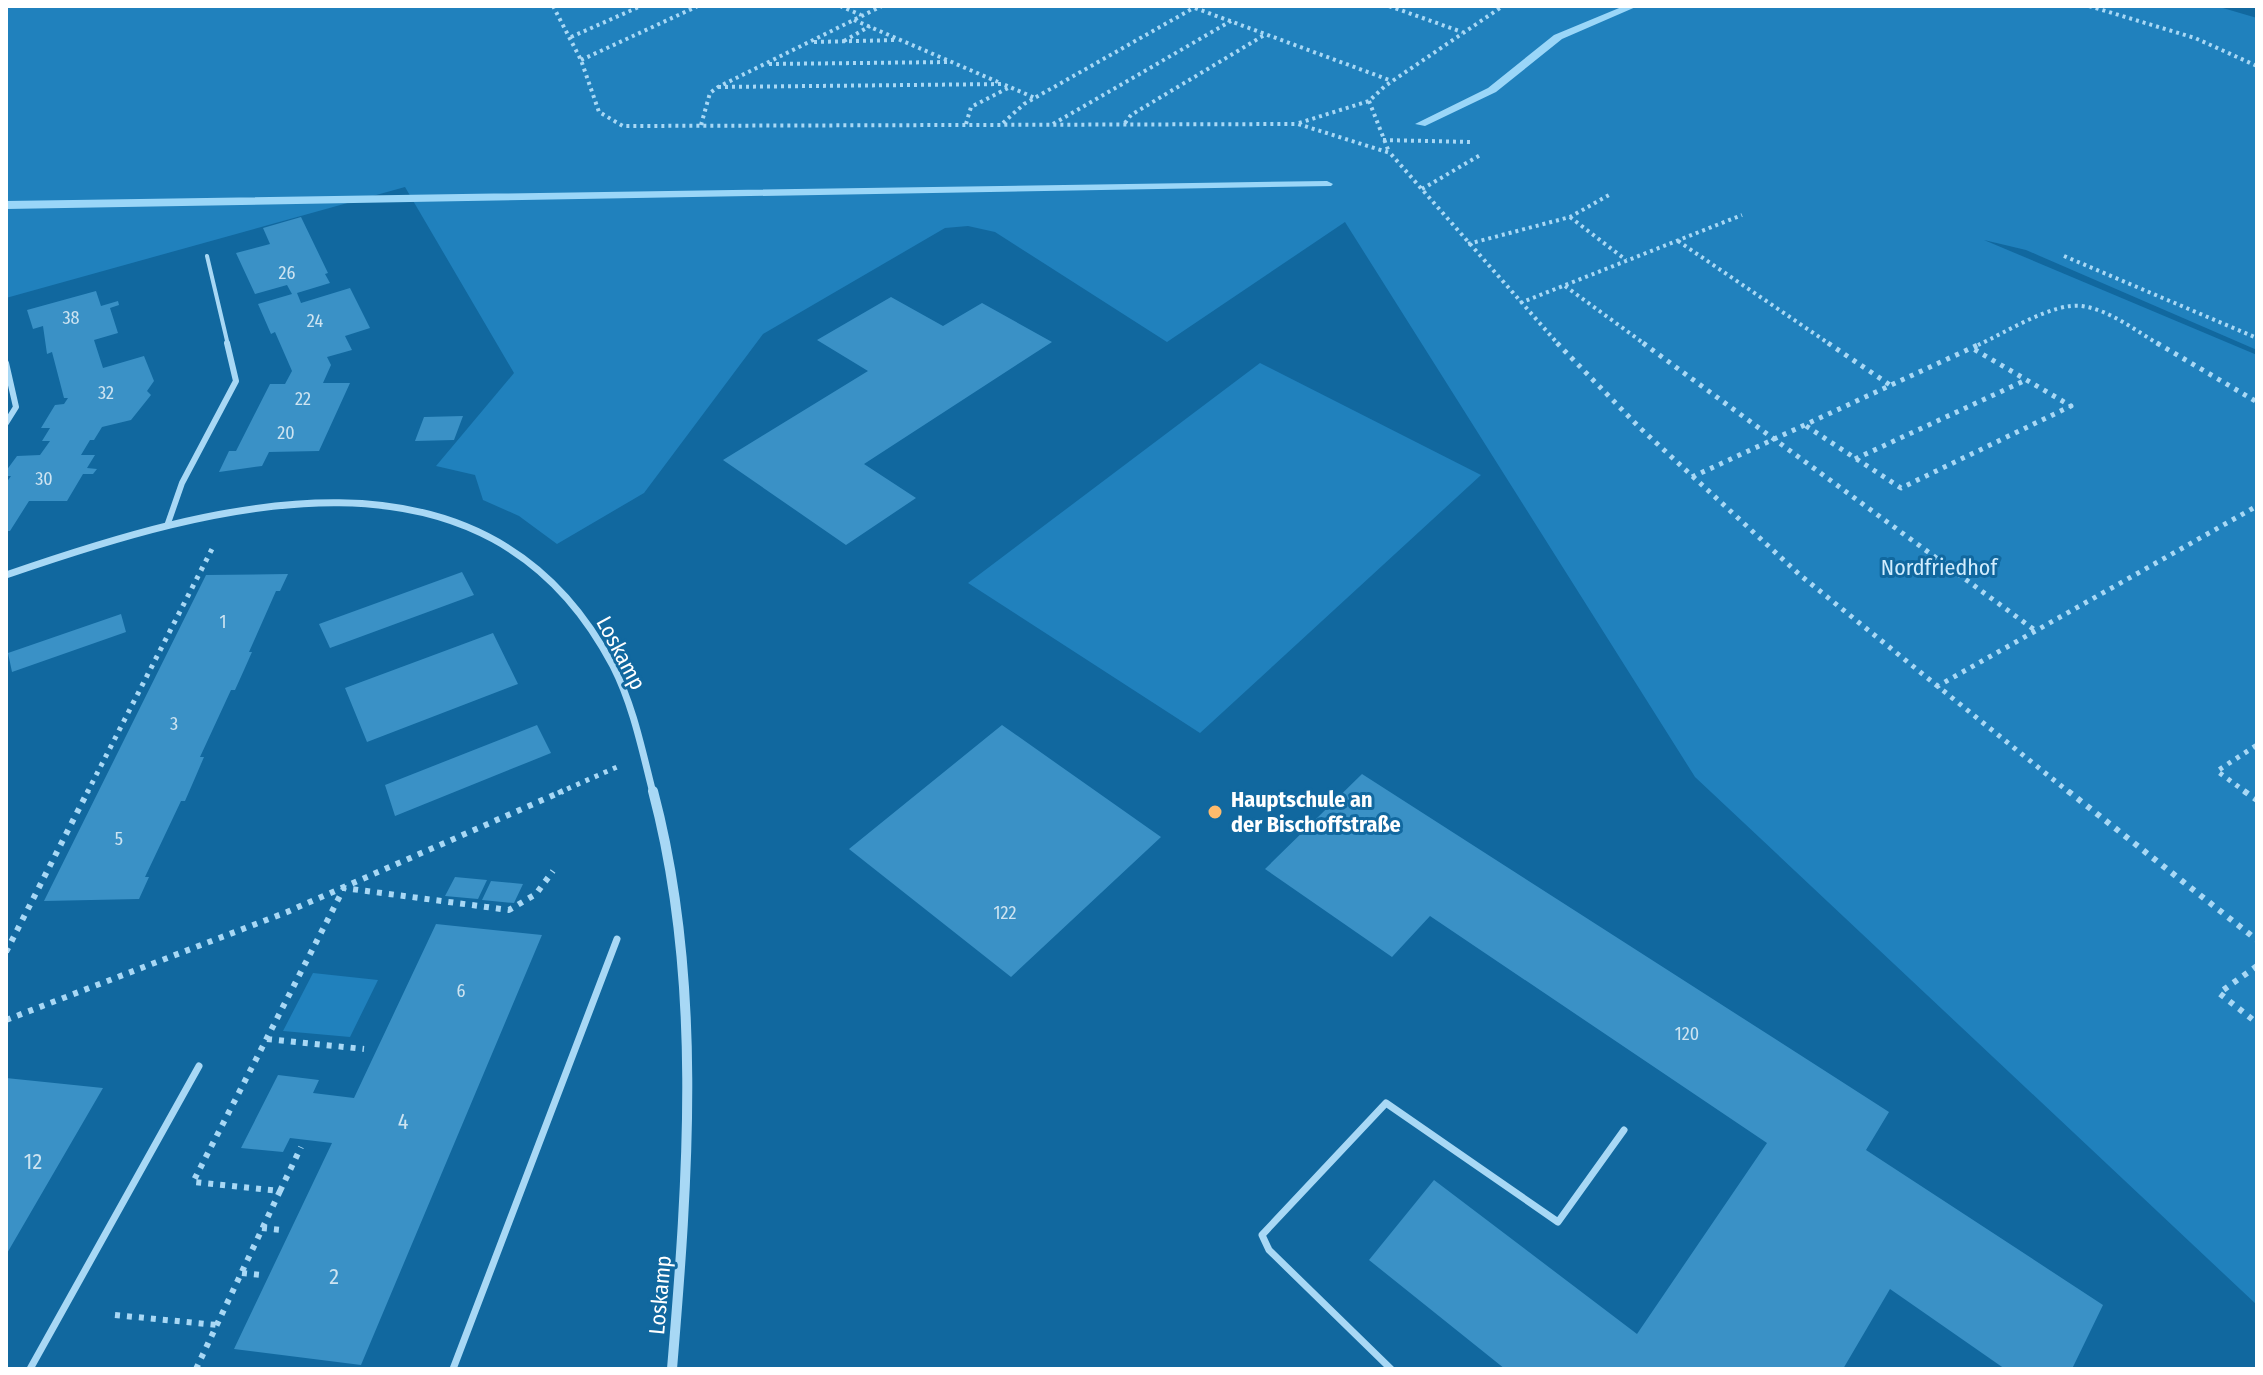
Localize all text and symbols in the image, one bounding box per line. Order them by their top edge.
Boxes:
house number: 26 [279,262,296,284]
house number: 38 [62,307,80,329]
house number: 24 [307,310,323,332]
house number: 32 [98,382,114,404]
house number: 22 [295,388,311,410]
house number: 20 [277,422,295,444]
house number: 30 [35,468,53,490]
park label: Nordfriedhof [1881,554,1998,581]
house number: 1 [219,611,227,633]
street label: Loskamp [590,612,652,694]
house number: 3 [170,713,178,735]
place label: Hauptschule an der Bischoffstraße [1231,786,1401,838]
marker: Hauptschule an der Bischoffstraße [1206,803,1224,821]
house number: 5 [115,828,123,850]
house number: 122 [994,902,1017,924]
house number: 6 [457,980,466,1002]
house number: 120 [1675,1023,1699,1045]
house number: 4 [398,1108,409,1135]
house number: 12 [24,1148,42,1175]
street label: Loskamp [643,1254,677,1336]
house number: 2 [329,1263,339,1290]

